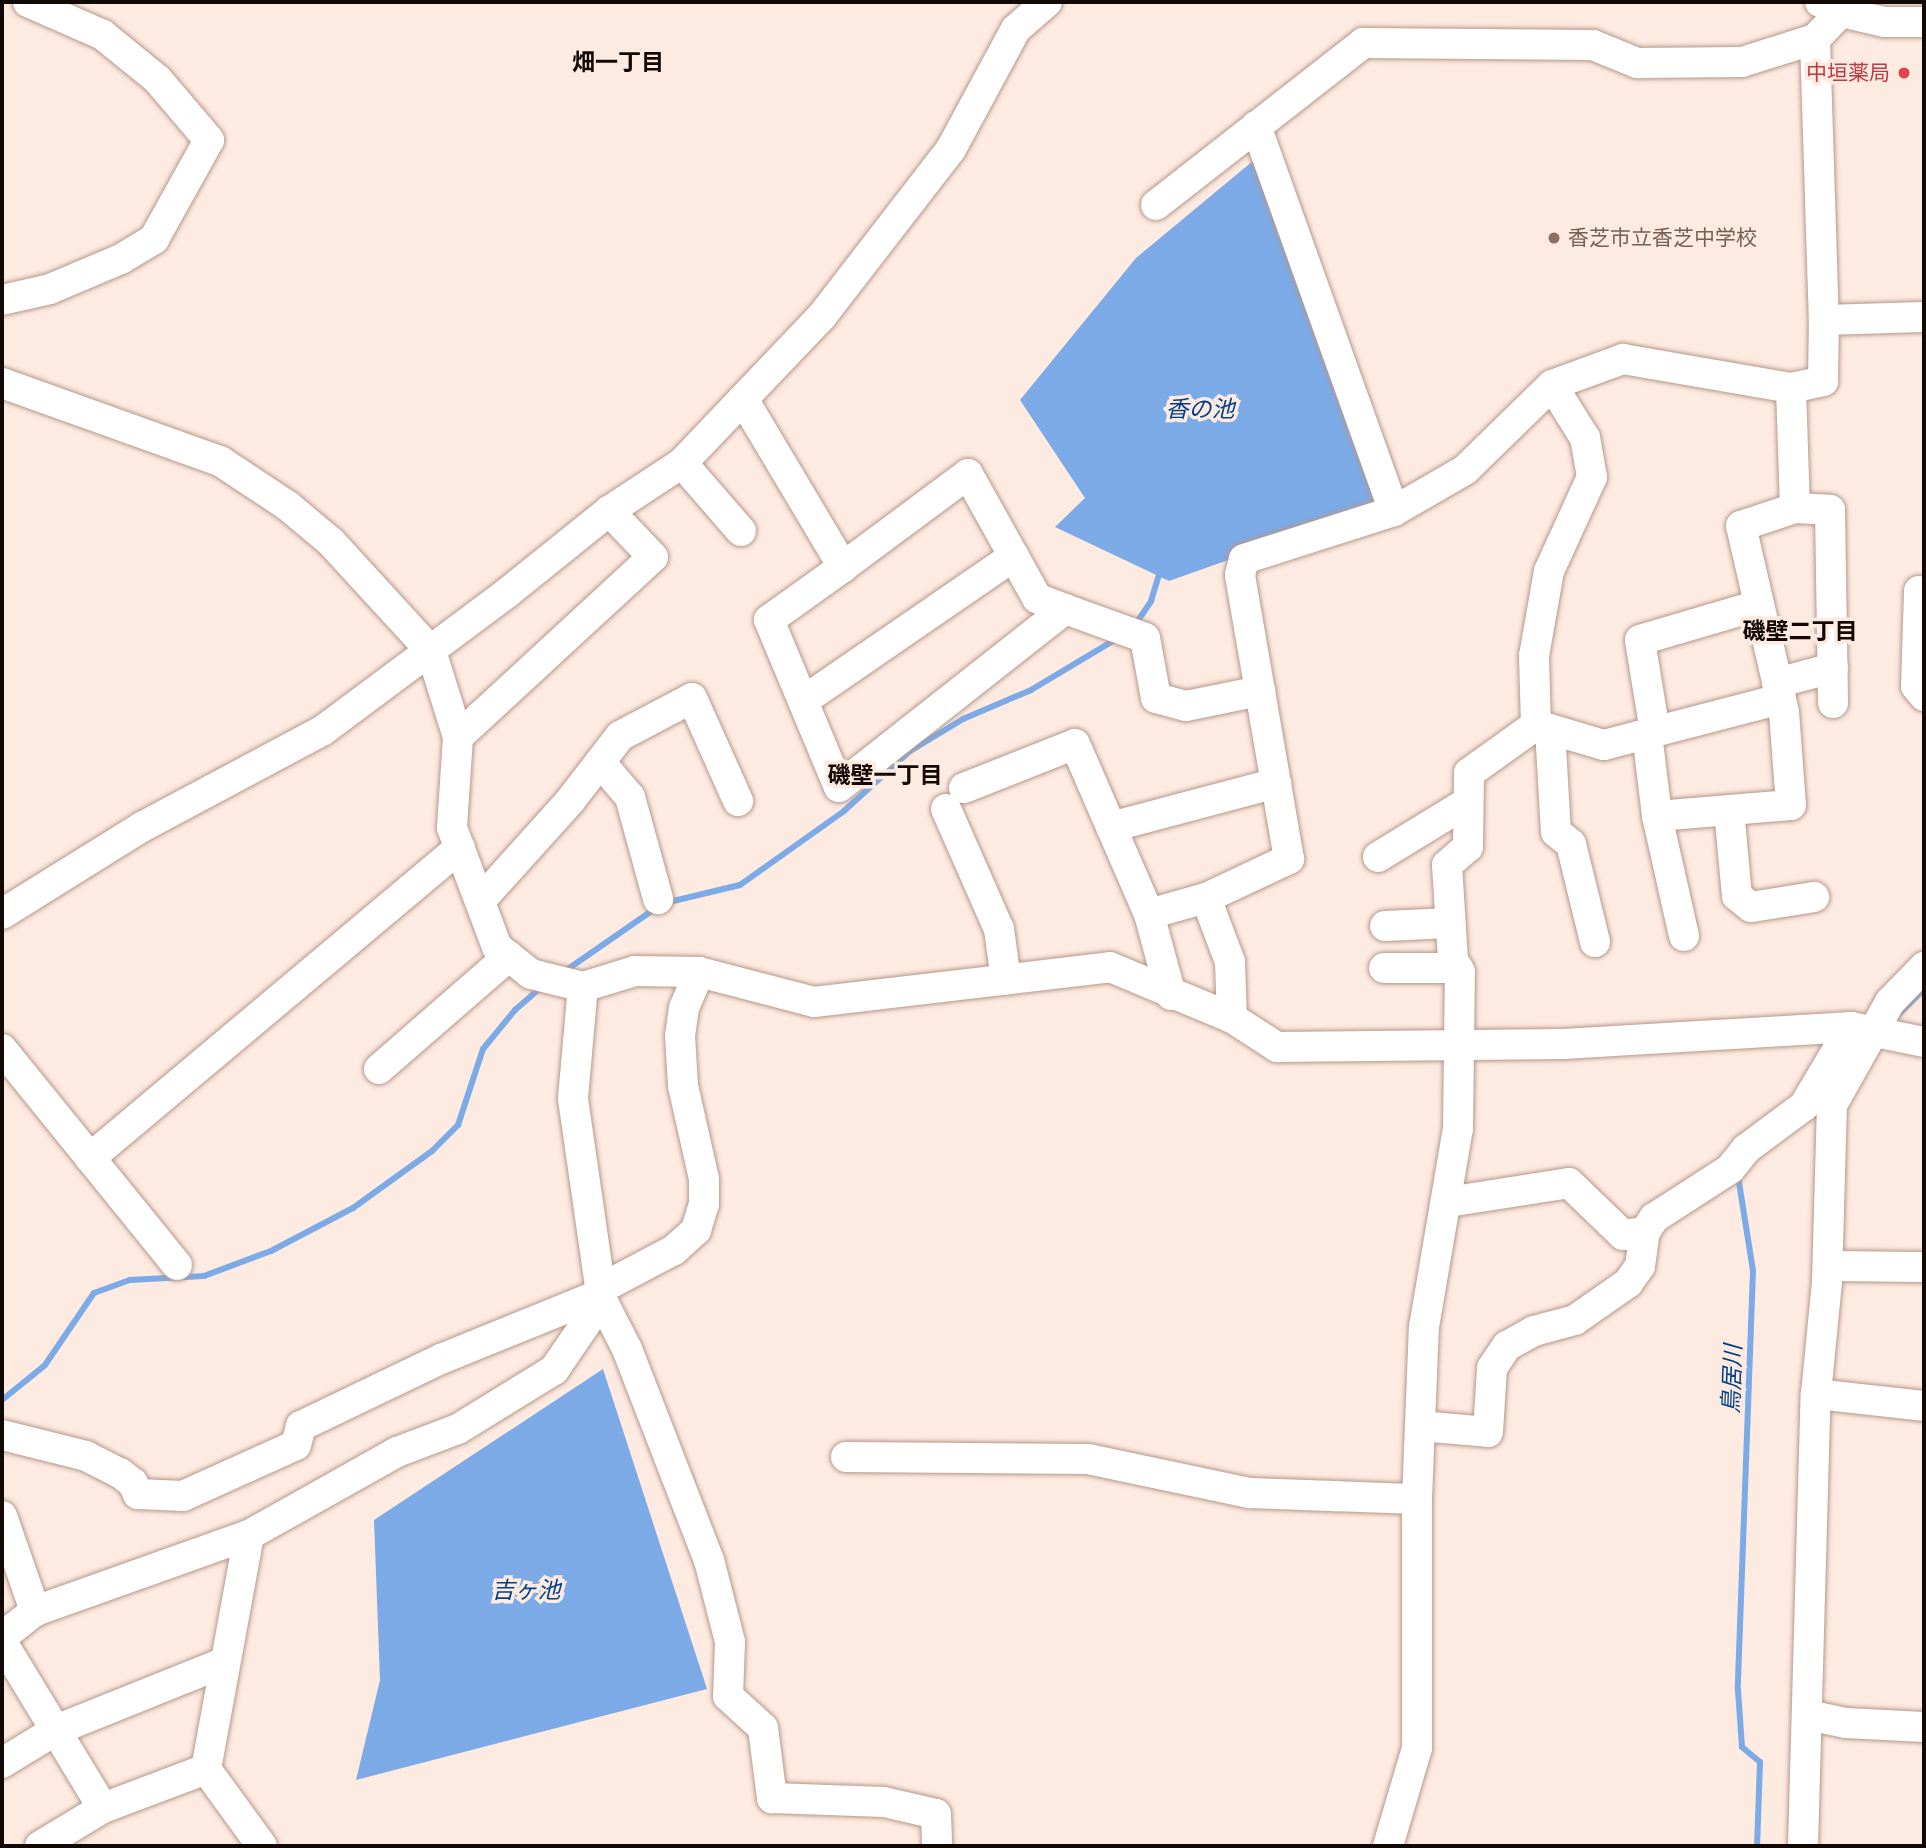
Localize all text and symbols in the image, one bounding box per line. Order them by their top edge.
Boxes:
district label: 畑一丁目 [572,48,664,76]
place label: 中垣薬局 [1806,60,1890,86]
marker: 中垣薬局 [1896,65,1912,81]
place label: 香芝市立香芝中学校 [1568,225,1757,251]
marker: 香芝市立香芝中学校 [1546,230,1562,246]
water label: 香の池 [1166,395,1234,423]
district label: 磯壁二丁目 [1743,617,1857,645]
district label: 磯壁一丁目 [828,761,942,789]
water label: 鳥居川 [1717,1344,1747,1414]
water label: 吉ヶ池 [492,1576,560,1604]

